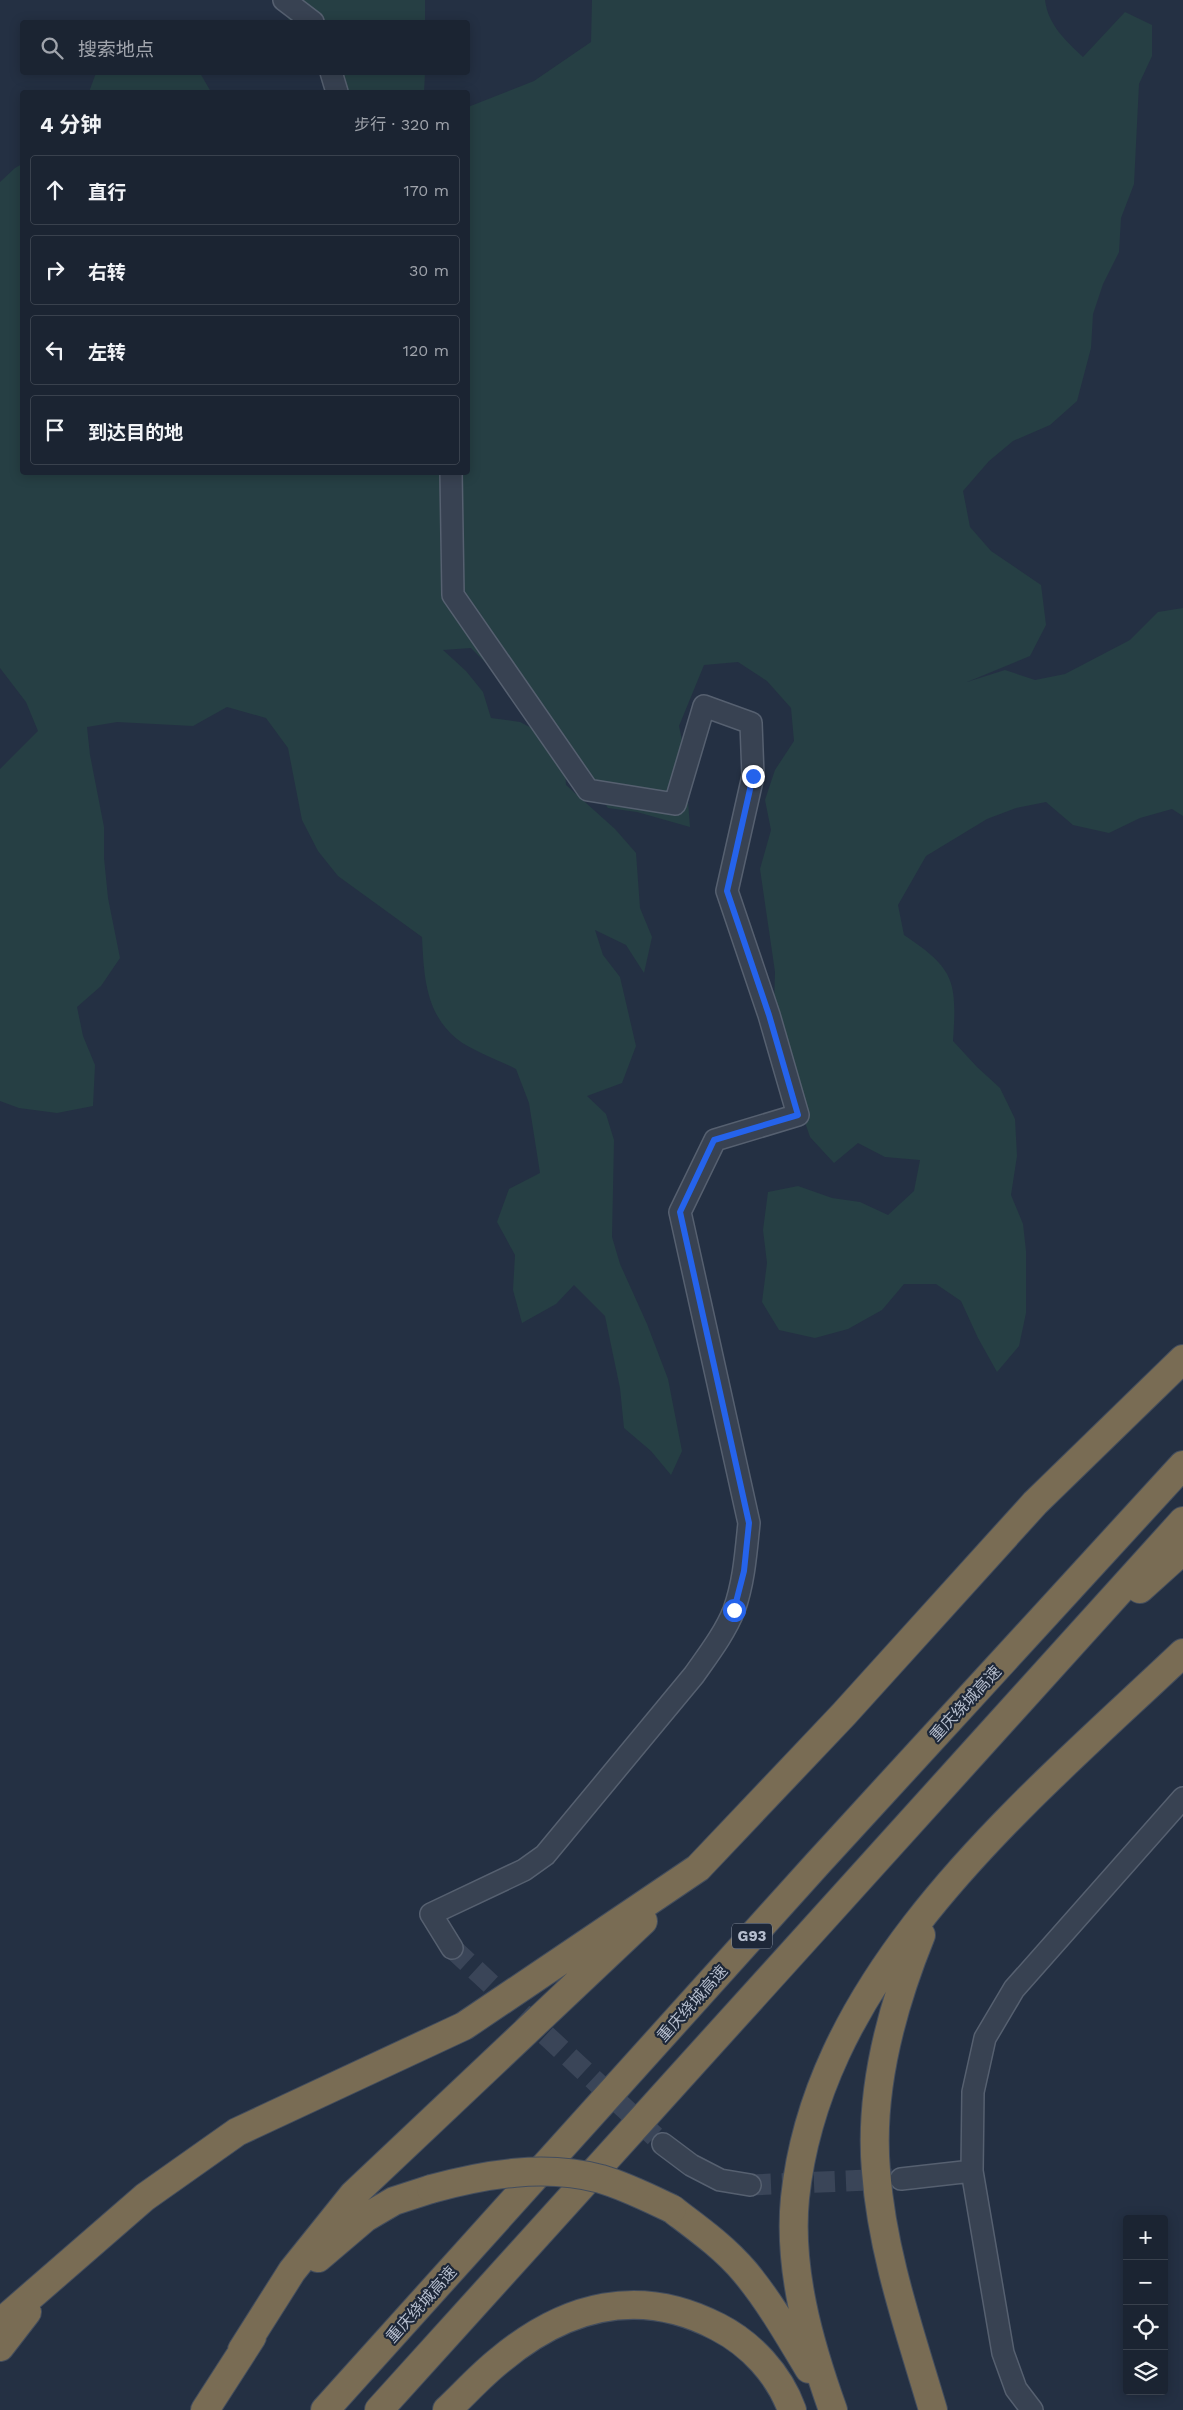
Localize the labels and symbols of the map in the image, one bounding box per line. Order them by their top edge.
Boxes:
route end [742,765,765,788]
route start [723,1599,746,1622]
street label: 重庆绕城高速 [926,1662,1005,1745]
road number: G93 [732,1924,772,1948]
street label: 重庆绕城高速 [653,1961,732,2045]
street label: 重庆绕城高速 [382,2262,461,2346]

